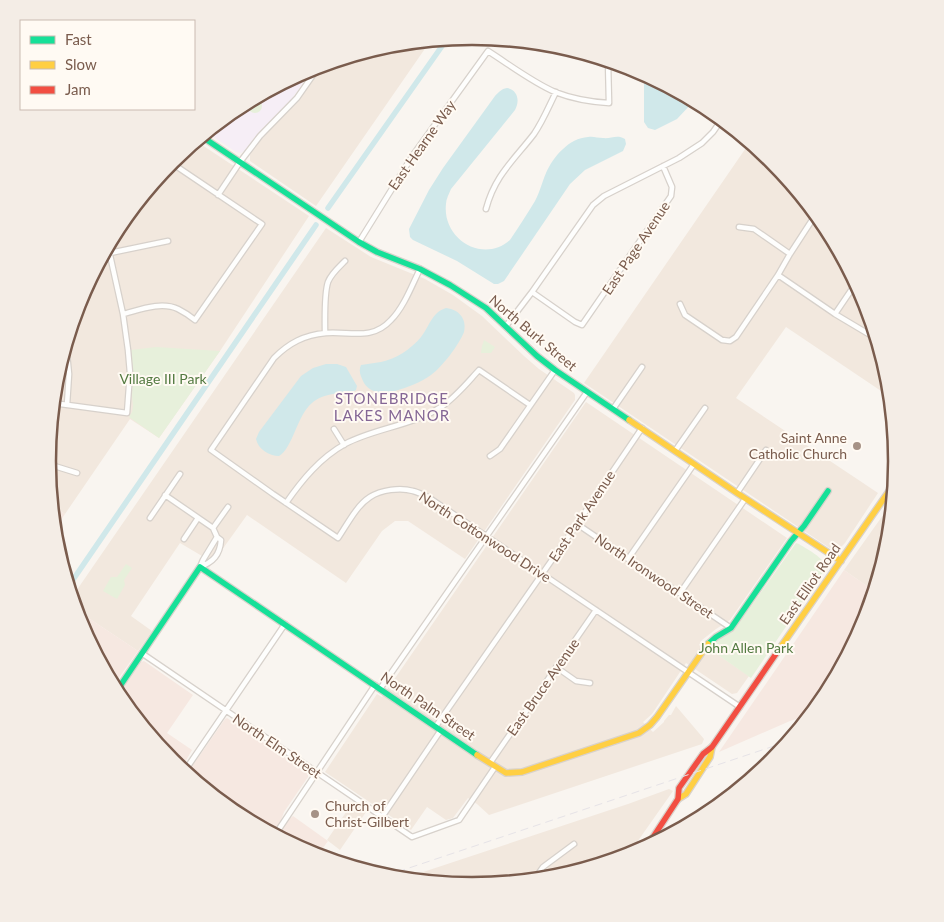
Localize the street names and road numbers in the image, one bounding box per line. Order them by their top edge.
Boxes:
street label: East Hearne Way [384,96,459,193]
street label: East Page Avenue [598,198,673,298]
street label: North Burk Street [486,291,581,374]
street label: East Park Avenue [545,467,618,565]
street label: North Cottonwood Drive [416,488,554,586]
street label: North Ironwood Street [592,530,717,622]
street label: East Elliot Road [775,540,844,628]
street label: East Bruce Avenue [503,635,582,739]
street label: North Palm Street [378,668,479,743]
street label: North Elm Street [230,710,325,781]

